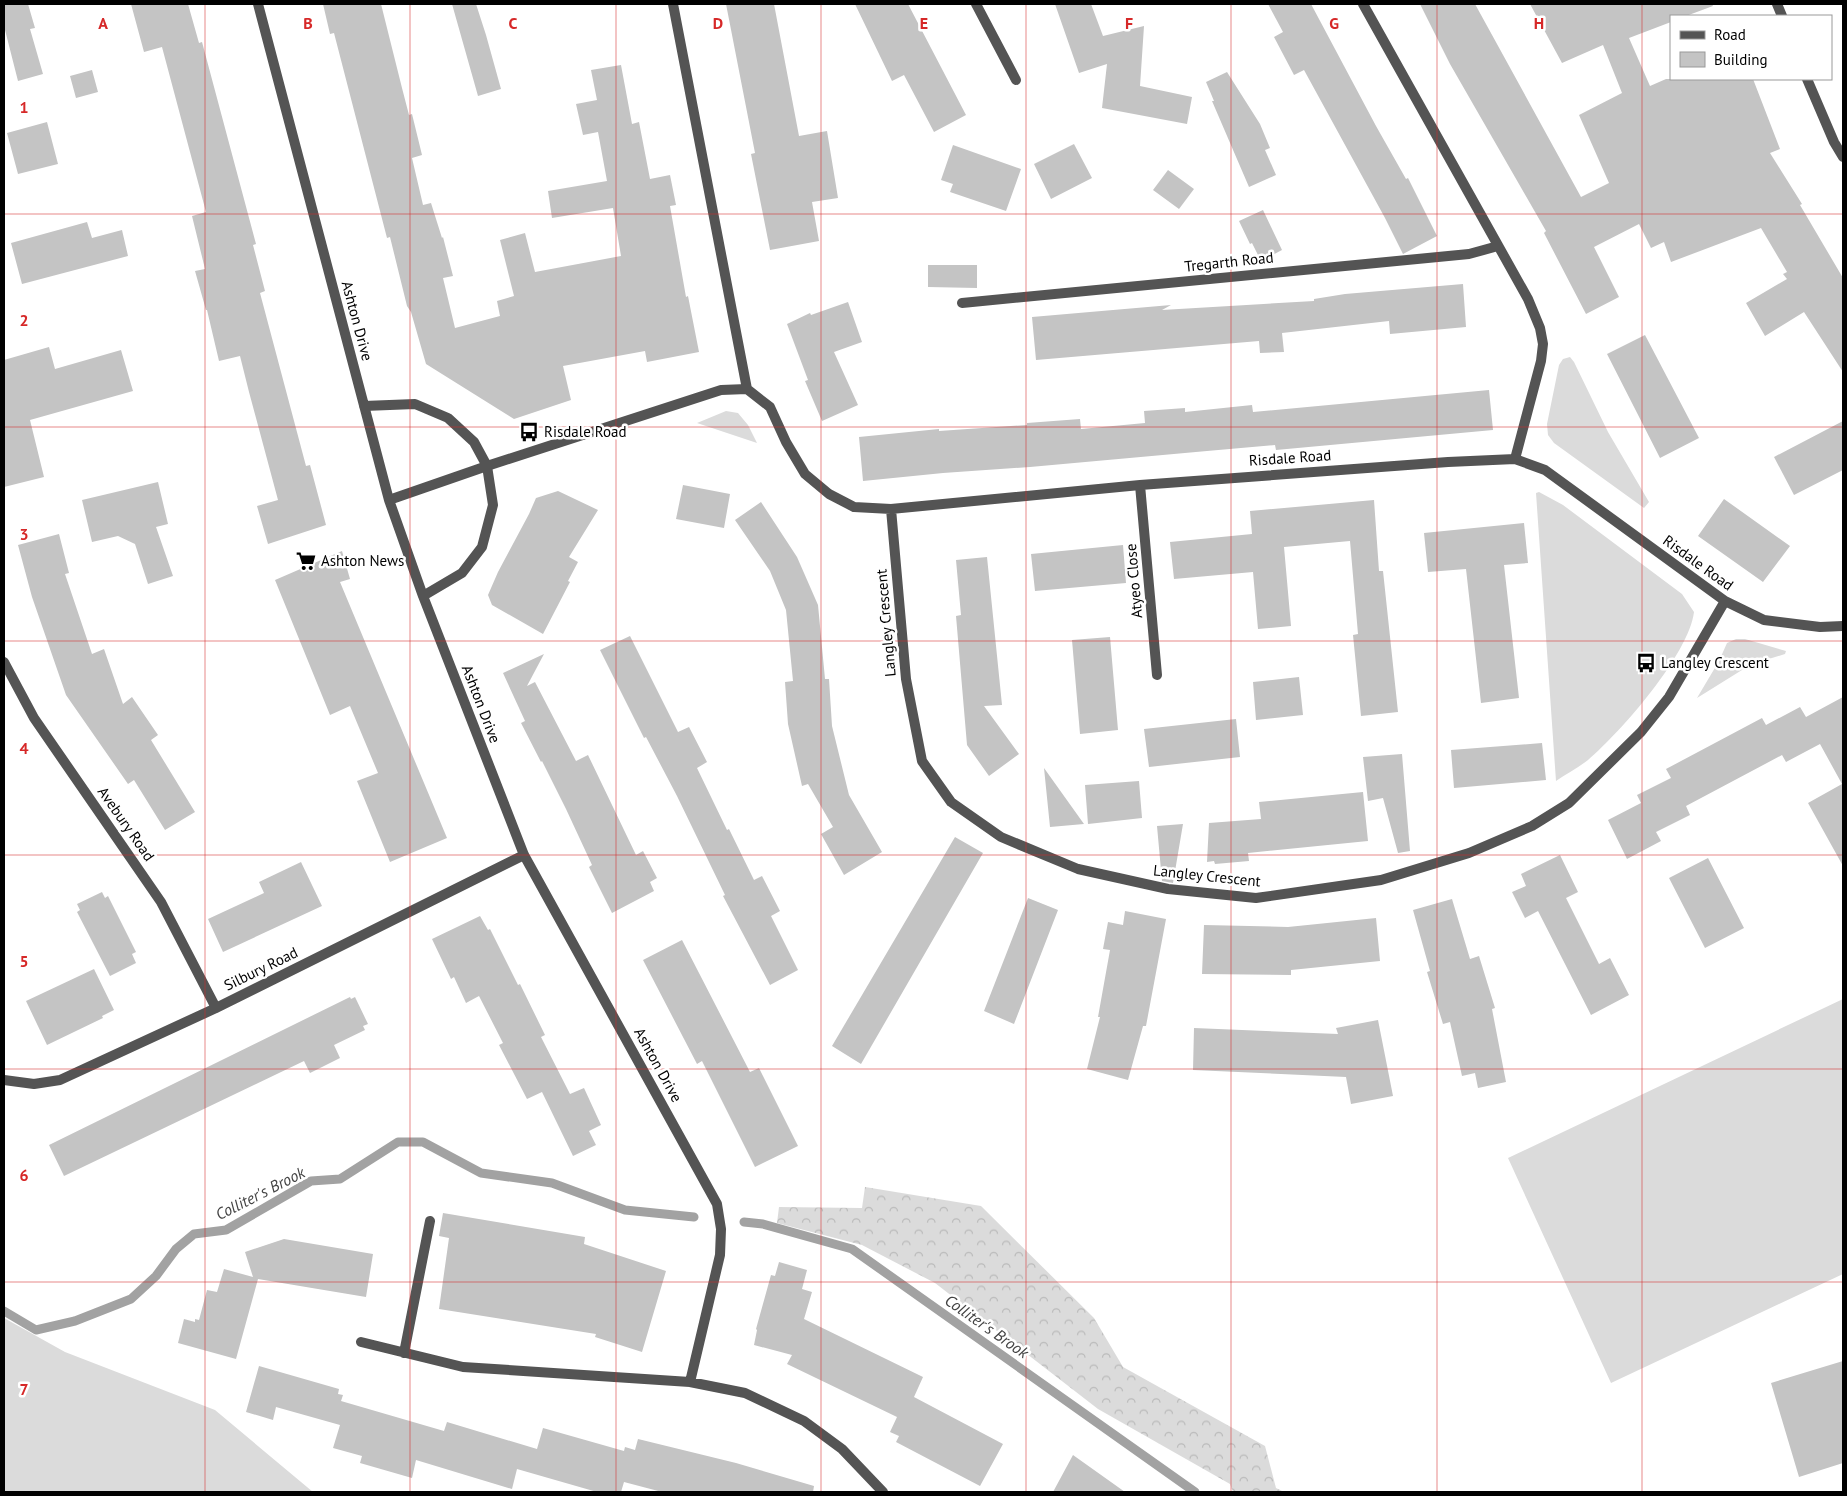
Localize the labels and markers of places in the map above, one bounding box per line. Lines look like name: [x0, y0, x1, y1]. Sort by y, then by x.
bus stop icon: Risdale Road: [518, 421, 540, 443]
place label: Risdale Road: [544, 422, 627, 441]
supermarket icon: Ashton News: [295, 550, 317, 572]
place label: Ashton News: [321, 551, 404, 570]
bus stop icon: Langley Crescent: [1635, 652, 1657, 674]
place label: Langley Crescent: [1661, 653, 1769, 672]

